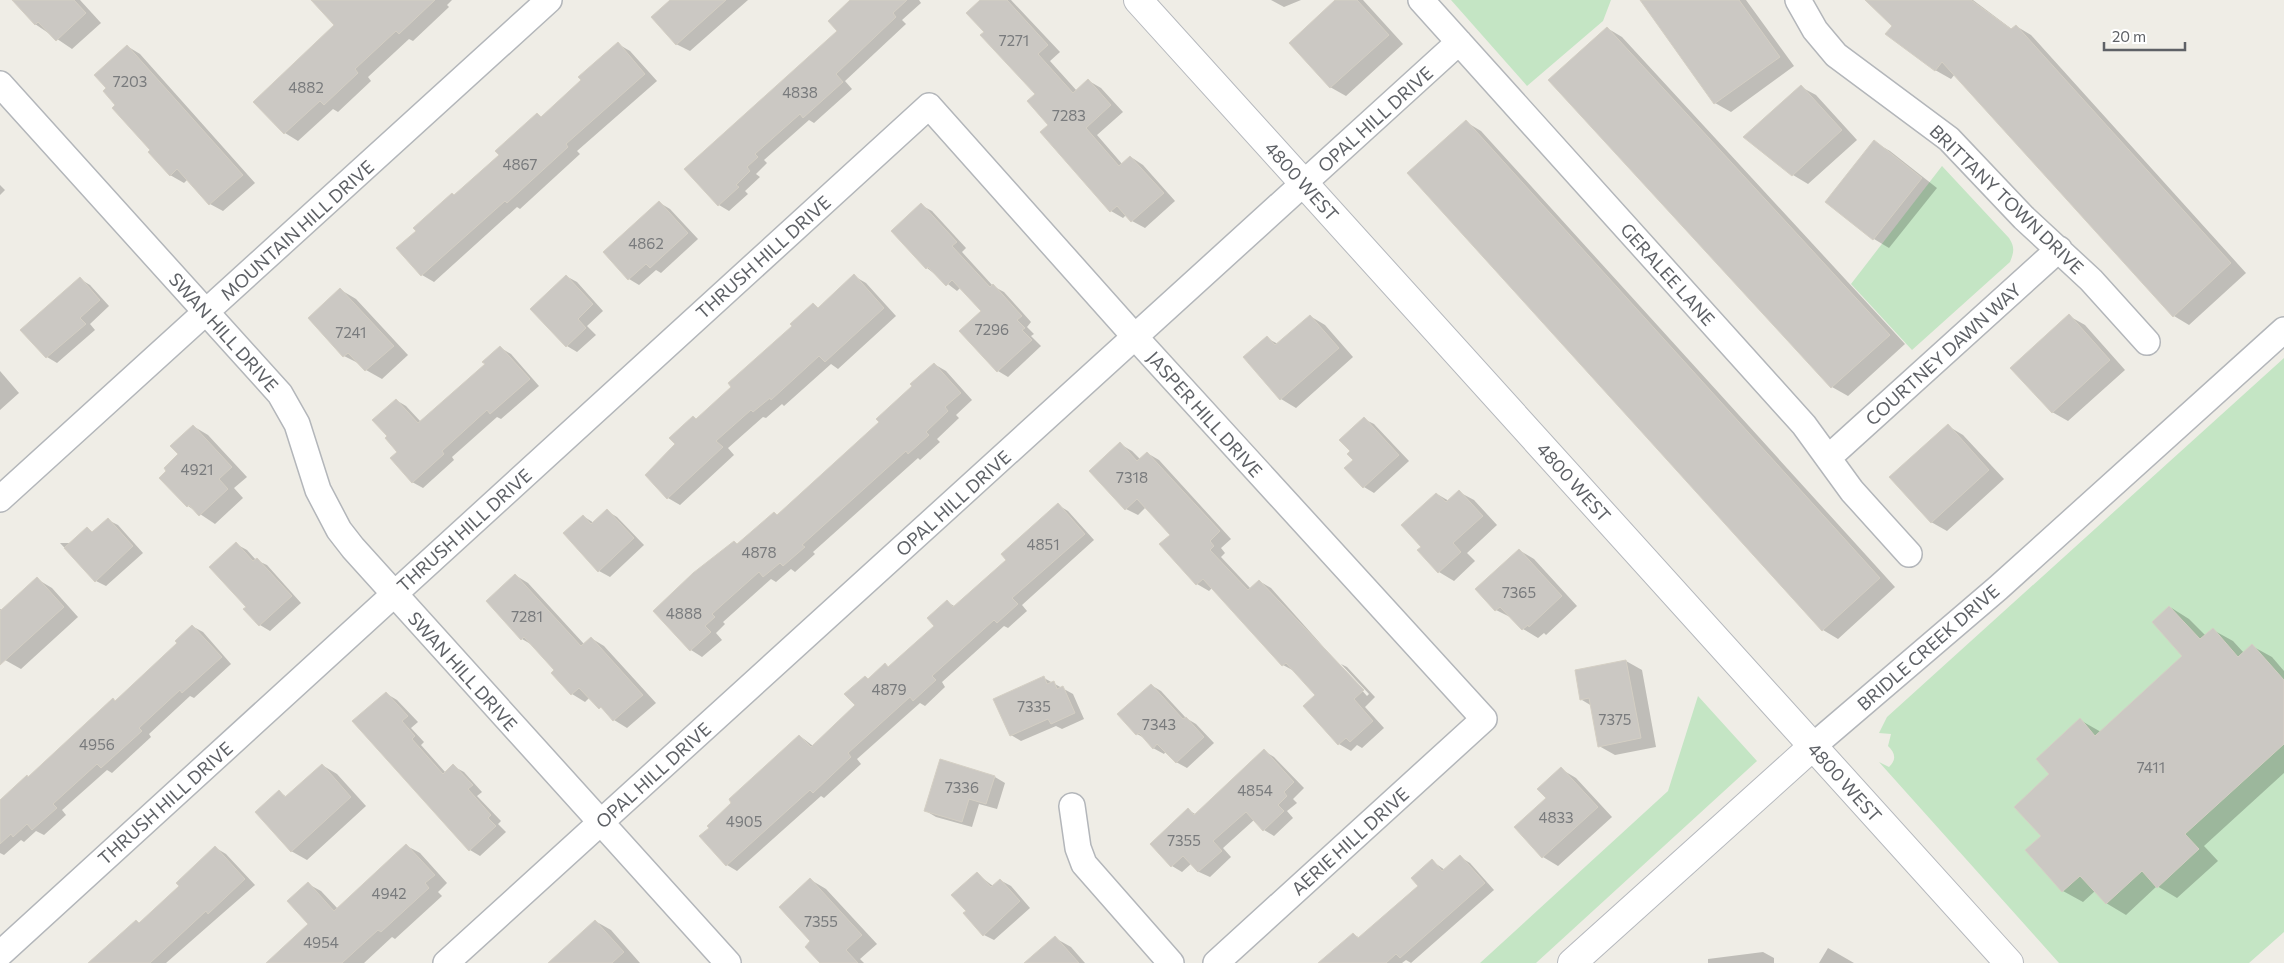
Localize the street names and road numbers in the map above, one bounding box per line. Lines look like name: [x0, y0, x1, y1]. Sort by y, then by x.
street label: OPAL HILL DRIVE: [1313, 62, 1437, 176]
street label: BRITTANY TOWN DRIVE: [1925, 120, 2089, 278]
street label: 4800 WEST: [1261, 137, 1343, 225]
street label: MOUNTAIN HILL DRIVE: [216, 155, 378, 305]
street label: THRUSH HILL DRIVE: [691, 191, 835, 323]
street label: GERALEE LANE: [1616, 218, 1720, 330]
street label: SWAN HILL DRIVE: [165, 268, 283, 396]
street label: COURTNEY DAWN WAY: [1861, 278, 2025, 430]
street label: JASPER HILL DRIVE: [1143, 347, 1267, 481]
street label: 4800 WEST: [1533, 438, 1615, 526]
street label: OPAL HILL DRIVE: [891, 446, 1015, 560]
street label: THRUSH HILL DRIVE: [392, 464, 536, 596]
street label: BRIDLE CREEK DRIVE: [1852, 579, 2004, 715]
street label: SWAN HILL DRIVE: [404, 607, 522, 735]
street label: OPAL HILL DRIVE: [591, 718, 715, 832]
street label: THRUSH HILL DRIVE: [93, 737, 237, 869]
street label: 4800 WEST: [1804, 738, 1886, 826]
street label: AERIE HILL DRIVE: [1287, 783, 1413, 899]

